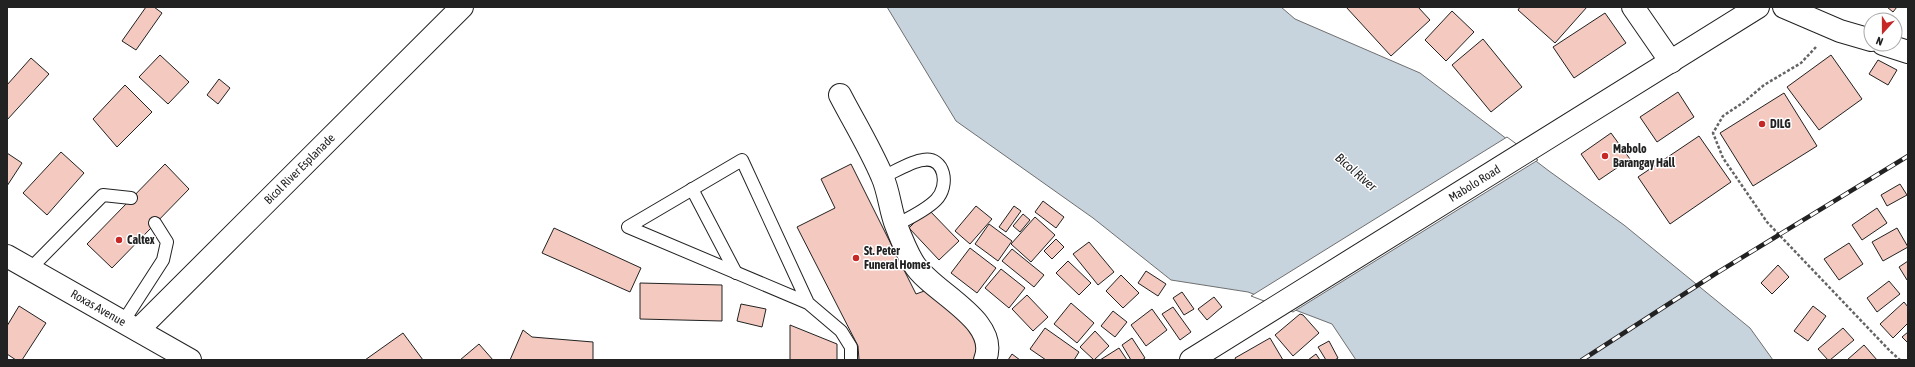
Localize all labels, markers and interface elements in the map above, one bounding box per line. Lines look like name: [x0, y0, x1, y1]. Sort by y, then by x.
north arrow: [1863, 12, 1903, 52]
text: N: [1874, 35, 1885, 48]
place label: DILG: [1770, 117, 1791, 131]
marker: DILG: [1757, 119, 1767, 129]
street label: Bicol River Esplanade: [261, 131, 338, 207]
place label: Mabolo Barangay Hall: [1613, 142, 1676, 170]
water label: Bicol River: [1332, 150, 1381, 195]
marker: Mabolo Barangay Hall: [1600, 151, 1610, 161]
street label: Mabolo Road: [1446, 162, 1503, 205]
place label: Caltex: [127, 233, 155, 247]
marker: Caltex: [114, 235, 124, 245]
place label: St. Peter Funeral Homes: [864, 244, 931, 272]
marker: St. Peter Funeral Homes: [851, 253, 861, 263]
street label: Roxas Avenue: [68, 287, 128, 329]

